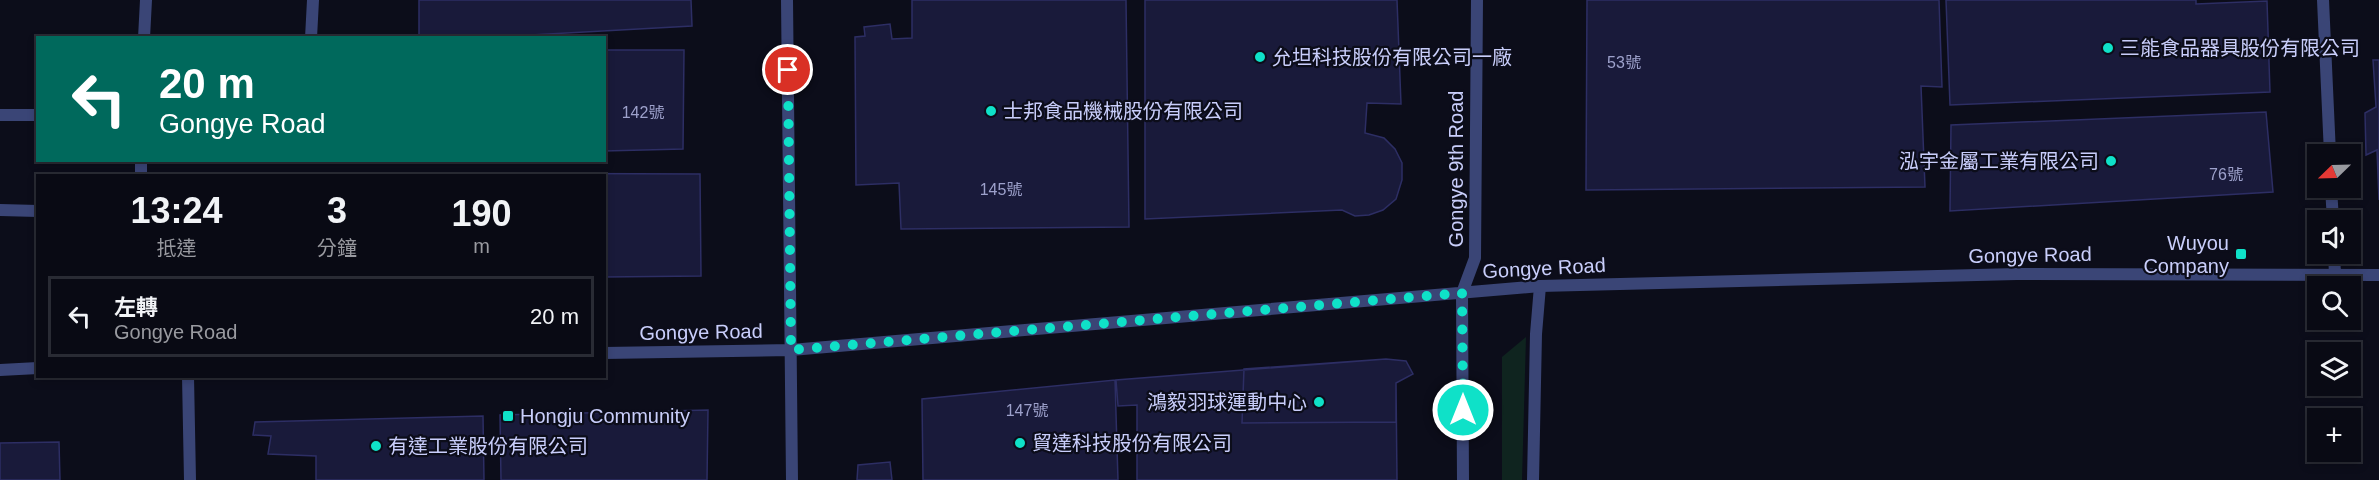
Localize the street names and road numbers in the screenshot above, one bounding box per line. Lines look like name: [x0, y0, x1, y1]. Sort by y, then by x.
street label: Gongye 9th Road: [1445, 91, 1467, 247]
street label: Gongye Road: [1968, 243, 2092, 267]
street label: Gongye Road: [1482, 254, 1606, 282]
street label: Gongye Road: [639, 320, 763, 344]

